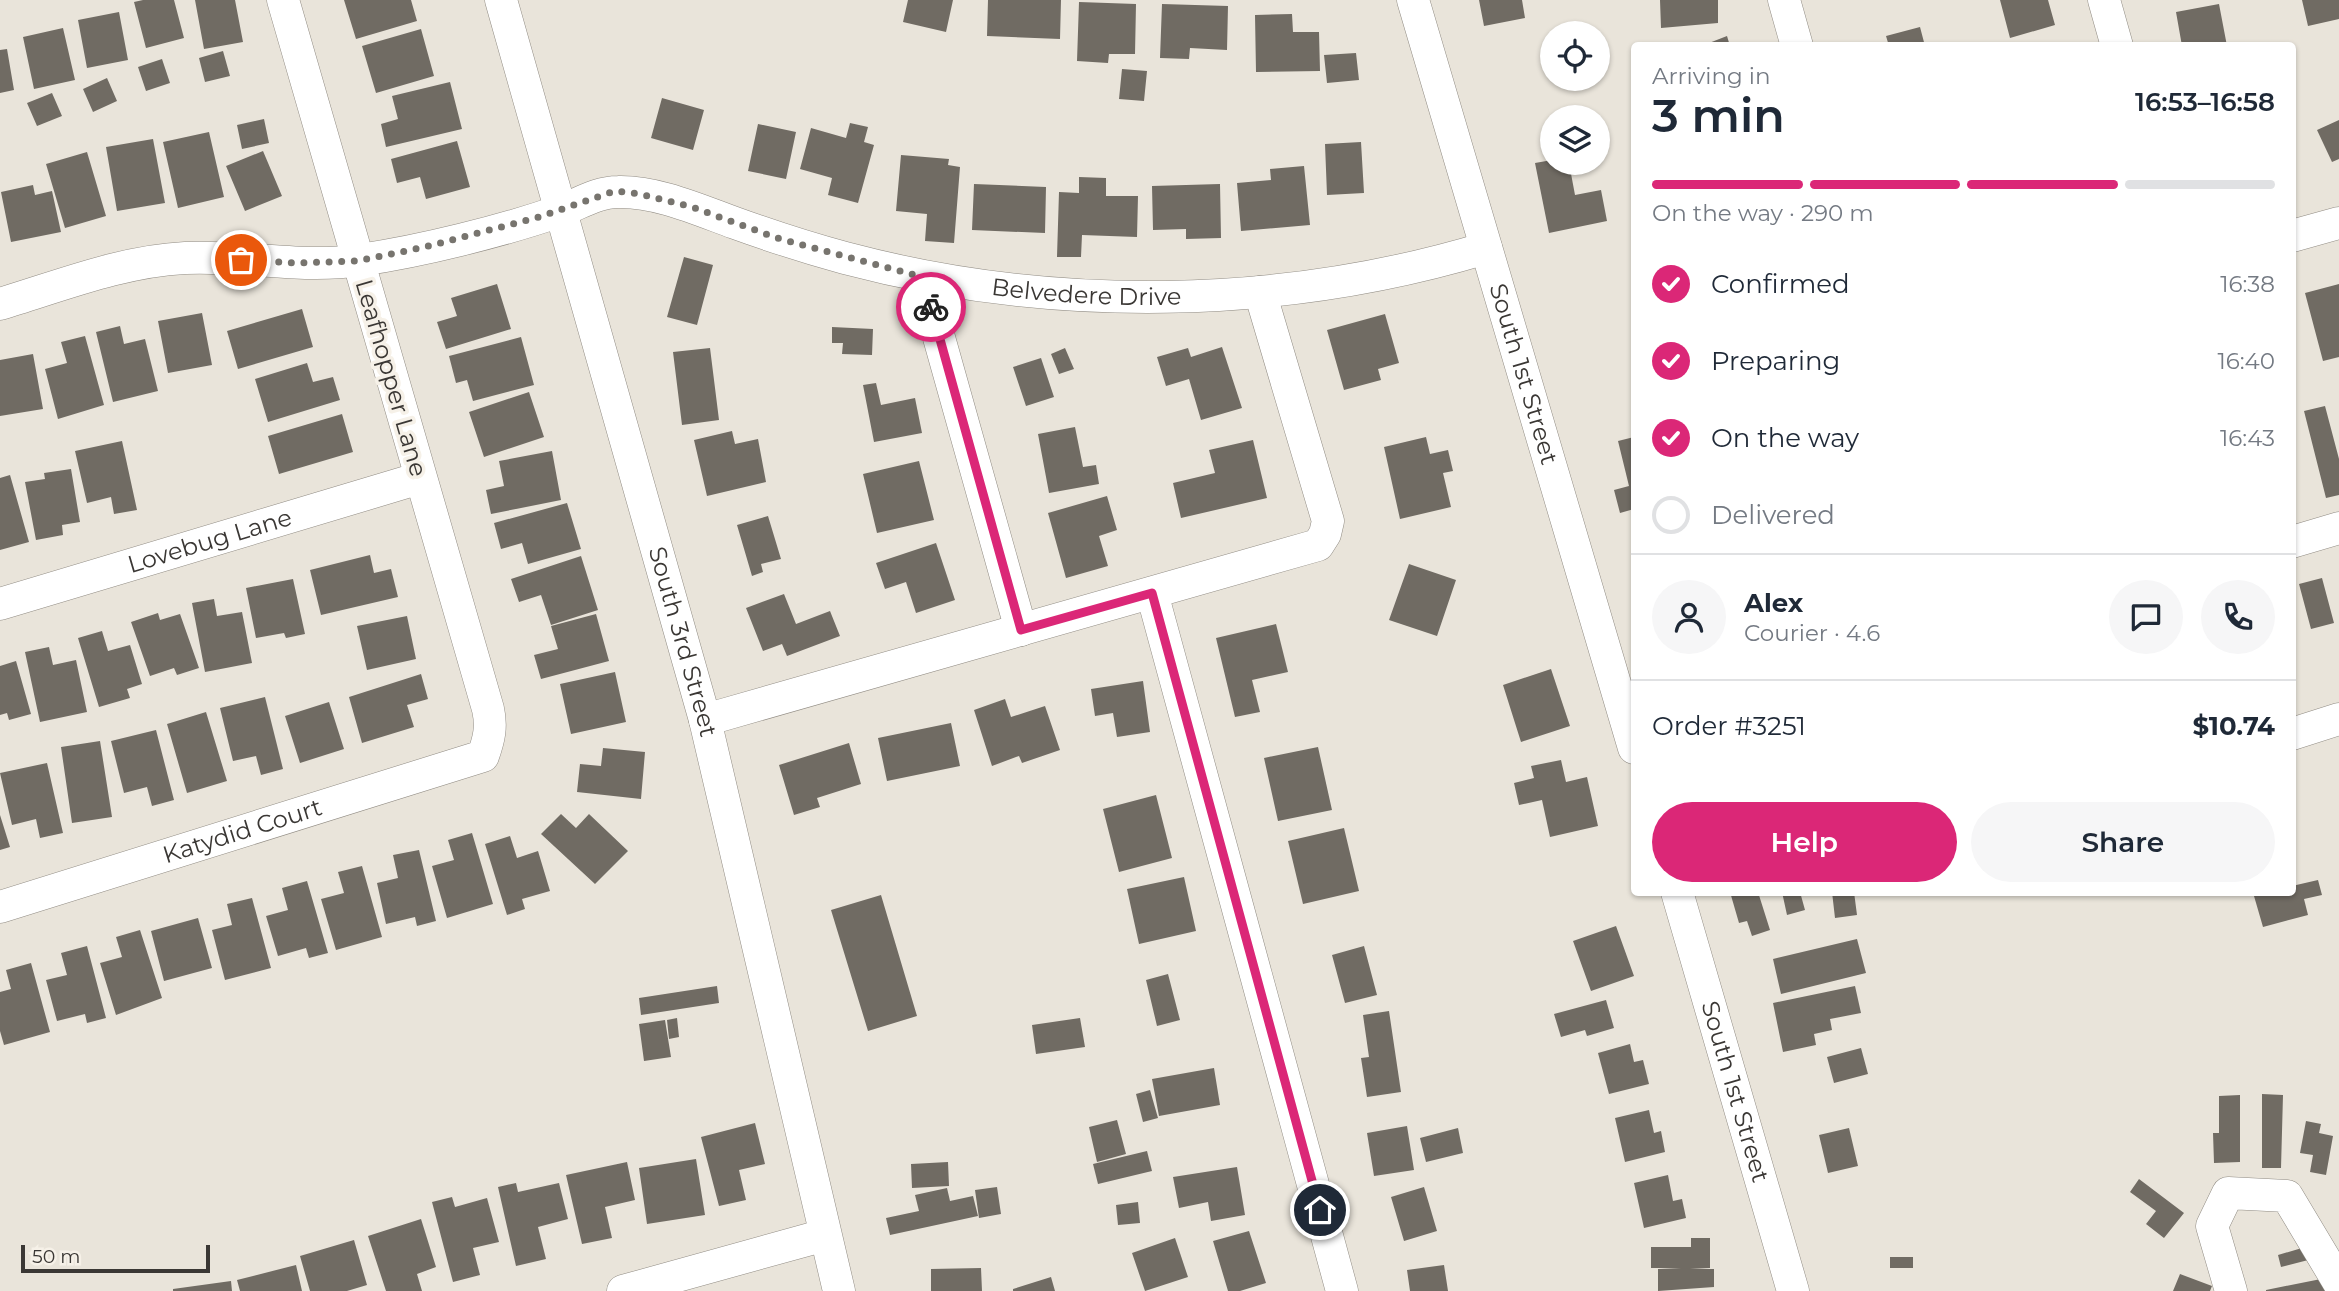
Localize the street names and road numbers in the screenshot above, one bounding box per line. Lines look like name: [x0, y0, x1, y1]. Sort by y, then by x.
street label: Belvedere Drive: [990, 272, 1182, 311]
street label: Leafhopper Lane: [349, 276, 433, 480]
street label: South 1st Street: [1484, 280, 1564, 468]
street label: Lovebug Lane: [124, 502, 295, 579]
street label: South 3rd Street: [643, 543, 724, 740]
street label: Katydid Court: [159, 792, 326, 869]
street label: South 1st Street: [1695, 998, 1776, 1186]

